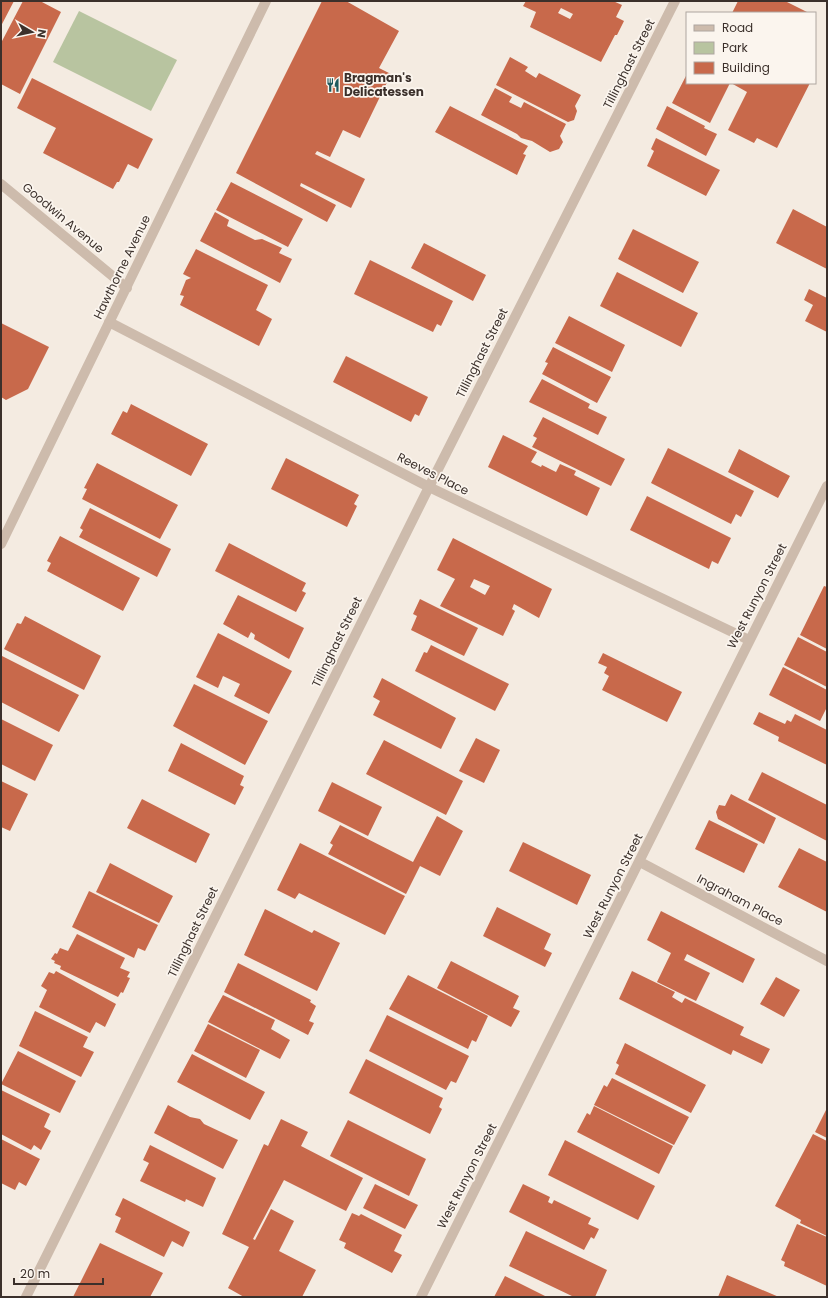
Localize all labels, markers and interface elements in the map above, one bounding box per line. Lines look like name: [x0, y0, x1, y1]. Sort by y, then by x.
north arrow: [12, 12, 52, 52]
legend: [686, 12, 816, 84]
street label: Tillinghast Street: [599, 16, 659, 112]
text: Road: [722, 19, 753, 36]
text: N: [33, 28, 50, 39]
text: Park: [722, 39, 749, 56]
text: Building: [722, 59, 770, 76]
place label: Bragman's Delicatessen: [344, 69, 424, 100]
restaurant icon: Bragman's Delicatessen: [325, 77, 341, 93]
street label: Goodwin Avenue: [19, 178, 108, 257]
street label: Hawthorne Avenue: [89, 212, 154, 322]
street label: Tillinghast Street: [452, 305, 512, 401]
street label: Reeves Place: [394, 448, 472, 499]
street label: West Runyon Street: [723, 540, 790, 651]
street label: Tillinghast Street: [307, 594, 366, 690]
street label: West Runyon Street: [579, 830, 646, 941]
street label: Ingraham Place: [694, 870, 786, 929]
street label: Tillinghast Street: [163, 884, 222, 980]
street label: West Runyon Street: [433, 1120, 500, 1231]
scale bar: [14, 1260, 103, 1286]
text: 20 m: [20, 1265, 50, 1282]

